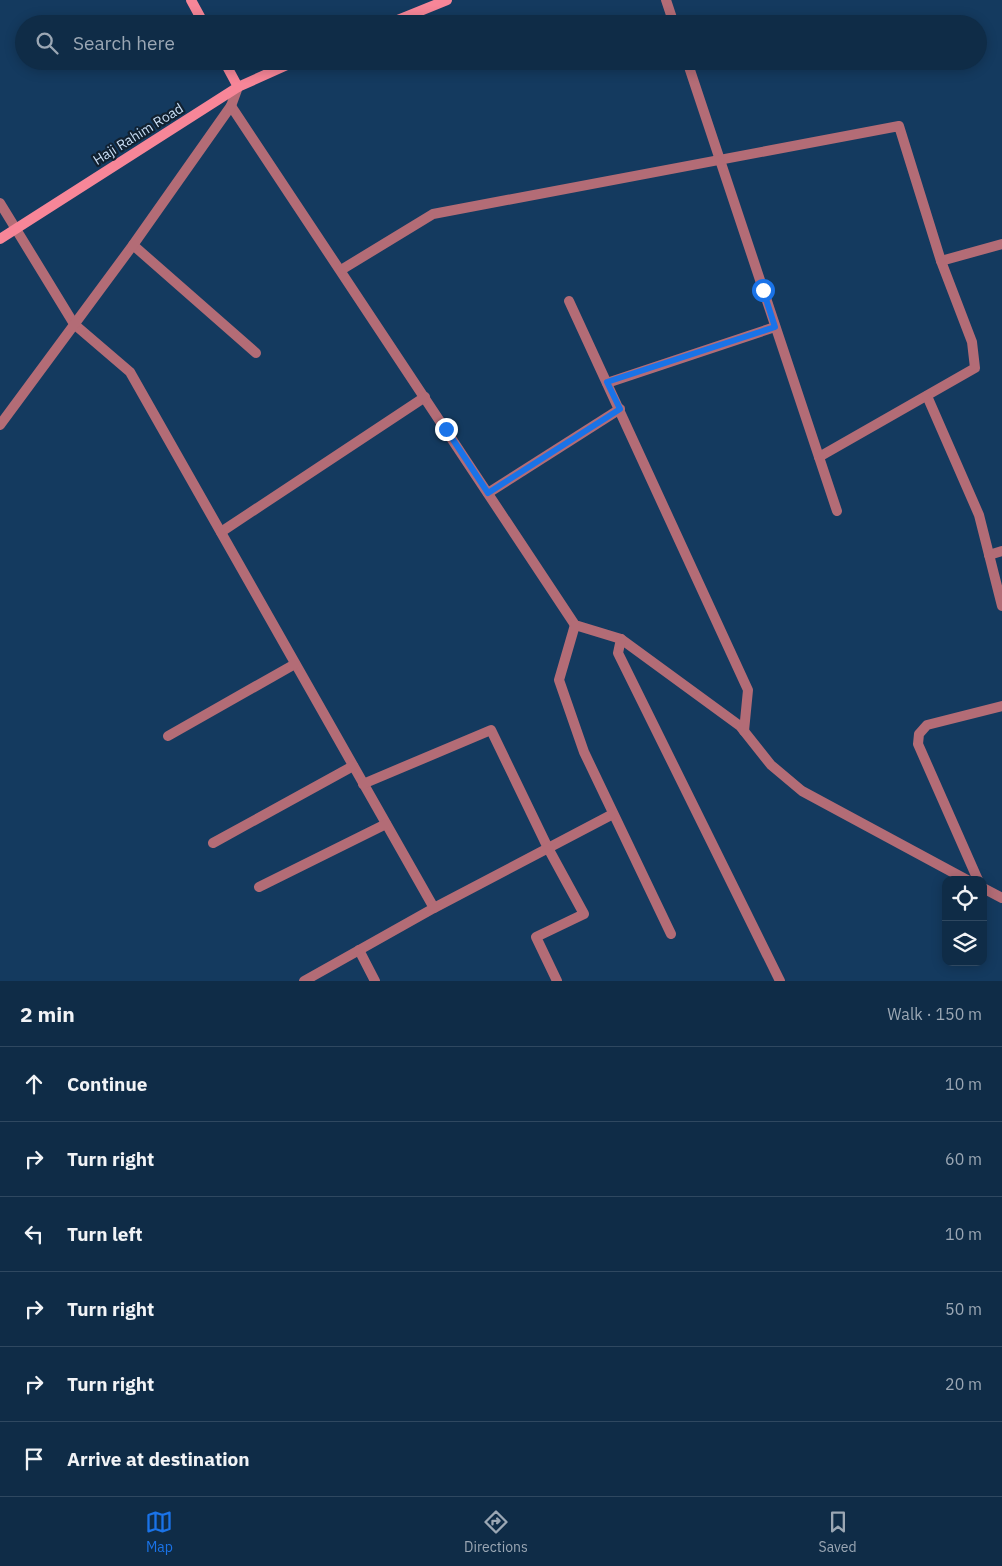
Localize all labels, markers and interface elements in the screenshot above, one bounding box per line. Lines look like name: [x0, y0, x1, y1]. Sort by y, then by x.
search box: [15, 15, 987, 70]
icon: search: [33, 29, 61, 57]
text: Search here: [73, 31, 175, 55]
street label: Haji Rahim Road: [89, 99, 187, 169]
route start: [752, 279, 775, 302]
route end: [435, 418, 458, 441]
map controls: [942, 876, 987, 966]
button: locate: [942, 876, 987, 921]
button: layers: [942, 921, 987, 966]
text: 2 min: [20, 1000, 75, 1028]
text: Walk · 150 m: [887, 1004, 982, 1024]
icon: ahead: [20, 1070, 48, 1098]
text: Continue: [67, 1072, 147, 1096]
text: 10 m: [945, 1074, 982, 1094]
icon: right: [20, 1145, 48, 1173]
text: Turn right: [67, 1147, 154, 1171]
text: 60 m: [945, 1149, 982, 1169]
icon: left: [20, 1220, 48, 1248]
text: Turn left: [67, 1222, 143, 1246]
text: 10 m: [945, 1224, 982, 1244]
icon: right: [20, 1295, 48, 1323]
text: Turn right: [67, 1297, 154, 1321]
text: 50 m: [945, 1299, 982, 1319]
icon: right: [20, 1370, 48, 1398]
text: Turn right: [67, 1372, 154, 1396]
text: 20 m: [945, 1374, 982, 1394]
icon: arrive: [20, 1445, 48, 1473]
text: Arrive at destination: [67, 1447, 250, 1471]
tab: Map: [145, 1508, 173, 1556]
tab: Directions: [464, 1508, 528, 1556]
tab: Saved: [819, 1508, 857, 1556]

